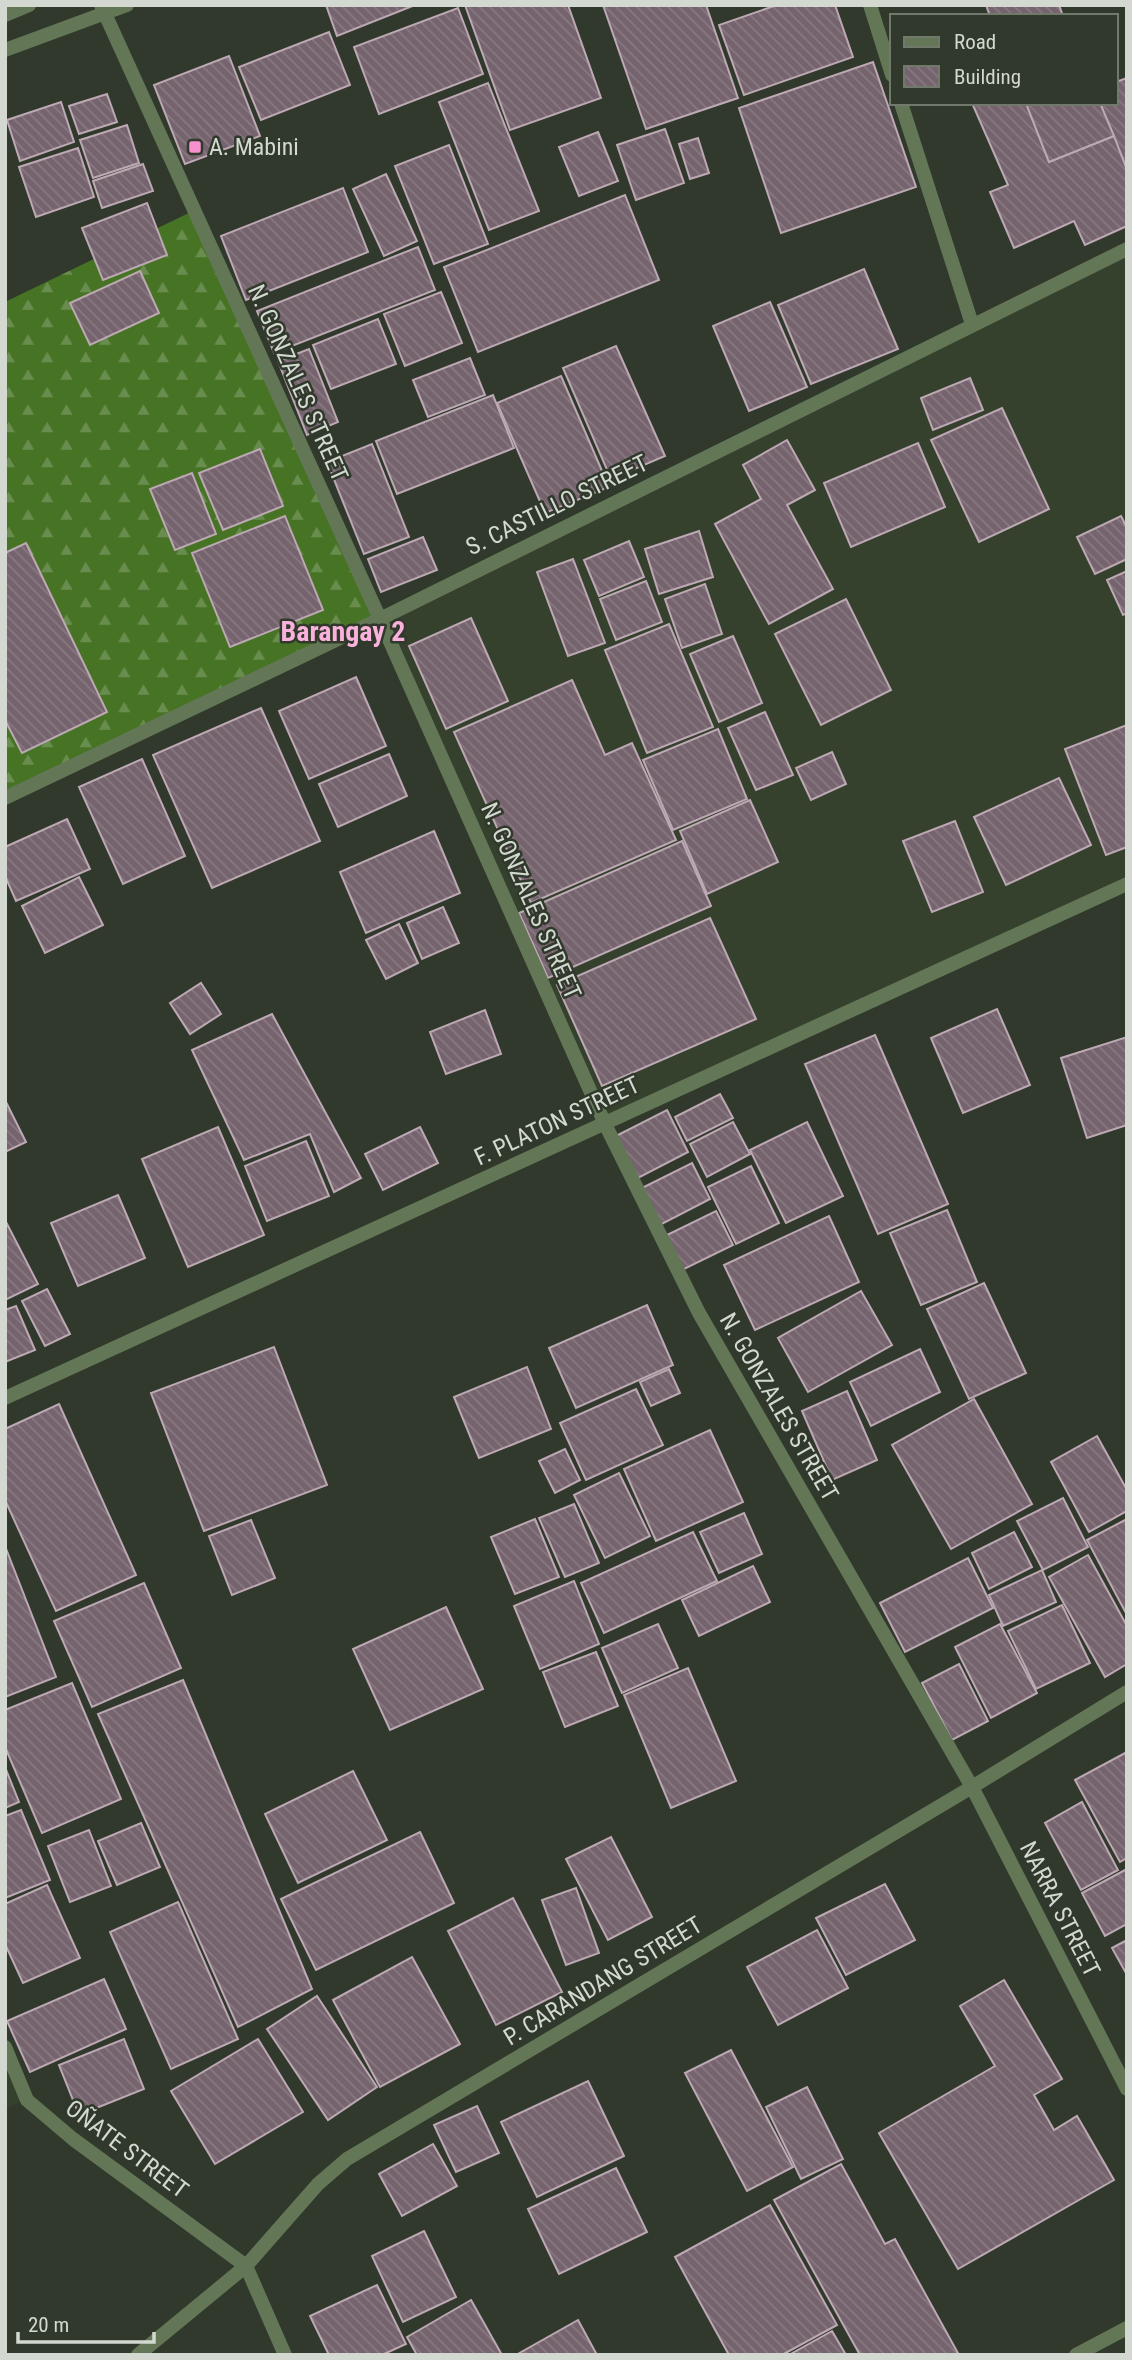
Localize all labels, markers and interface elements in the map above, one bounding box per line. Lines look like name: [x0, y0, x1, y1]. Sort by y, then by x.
legend: [890, 14, 1118, 105]
text: Road: [954, 30, 996, 54]
text: Building: [954, 65, 1021, 89]
place label: A. Mabini: [209, 133, 299, 161]
marker: A. Mabini: [187, 139, 203, 155]
street label: N. GONZALES STREET: [242, 280, 354, 486]
street label: S. CASTILLO STREET: [461, 449, 653, 561]
district label: Barangay 2: [281, 615, 405, 648]
street label: N. GONZALES STREET: [475, 798, 587, 1004]
street label: F. PLATON STREET: [470, 1070, 644, 1172]
street label: N. GONZALES STREET: [714, 1308, 844, 1506]
street label: NARRA STREET: [1014, 1837, 1106, 1981]
street label: P. CARANDANG STREET: [499, 1911, 707, 2051]
street label: OÑATE STREET: [60, 2094, 194, 2204]
scale bar: [18, 2300, 154, 2344]
text: 20 m: [28, 2313, 69, 2337]

